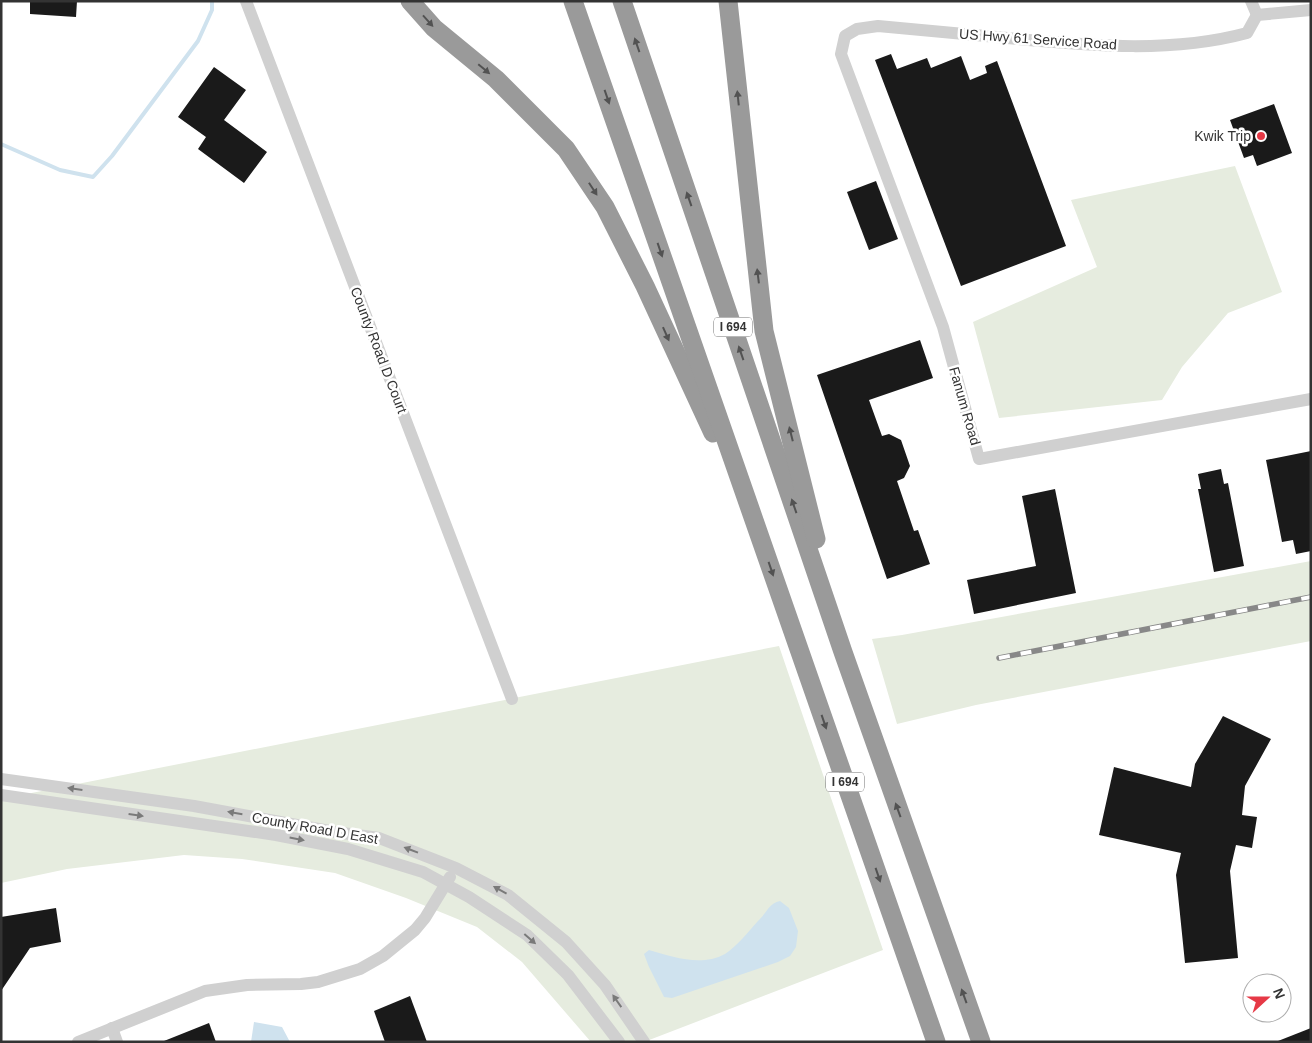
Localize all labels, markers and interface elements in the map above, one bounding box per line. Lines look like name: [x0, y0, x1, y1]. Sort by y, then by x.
one-way arrow: [422, 14, 433, 27]
street label: US Hwy 61 Service Road: [959, 26, 1117, 52]
one-way arrow: [633, 37, 640, 52]
one-way arrow: [477, 64, 490, 75]
one-way arrow: [603, 90, 611, 105]
one-way arrow: [734, 90, 742, 106]
place label: Kwik Trip: [1194, 128, 1251, 144]
marker: Kwik Trip: [1255, 130, 1267, 142]
one-way arrow: [588, 182, 597, 196]
one-way arrow: [685, 191, 692, 206]
one-way arrow: [657, 243, 664, 258]
one-way arrow: [754, 267, 762, 283]
street label: County Road D Court: [348, 285, 410, 415]
road number: I 694: [714, 318, 752, 337]
one-way arrow: [663, 327, 671, 341]
one-way arrow: [737, 345, 745, 360]
street label: Fanum Road: [946, 365, 984, 447]
one-way arrow: [787, 427, 795, 442]
one-way arrow: [789, 499, 797, 514]
one-way arrow: [768, 561, 775, 576]
one-way arrow: [820, 715, 828, 730]
road number: I 694: [826, 772, 864, 792]
one-way arrow: [66, 785, 82, 793]
one-way arrow: [894, 802, 901, 817]
one-way arrow: [227, 809, 243, 817]
street label: County Road D East: [251, 809, 379, 847]
one-way arrow: [128, 811, 144, 819]
one-way arrow: [289, 836, 305, 844]
one-way arrow: [403, 846, 418, 854]
one-way arrow: [875, 868, 882, 883]
one-way arrow: [493, 886, 506, 895]
one-way arrow: [524, 933, 537, 944]
north arrow: [1242, 973, 1292, 1023]
text: N: [1270, 986, 1288, 1001]
one-way arrow: [960, 988, 968, 1003]
one-way arrow: [612, 995, 622, 1008]

